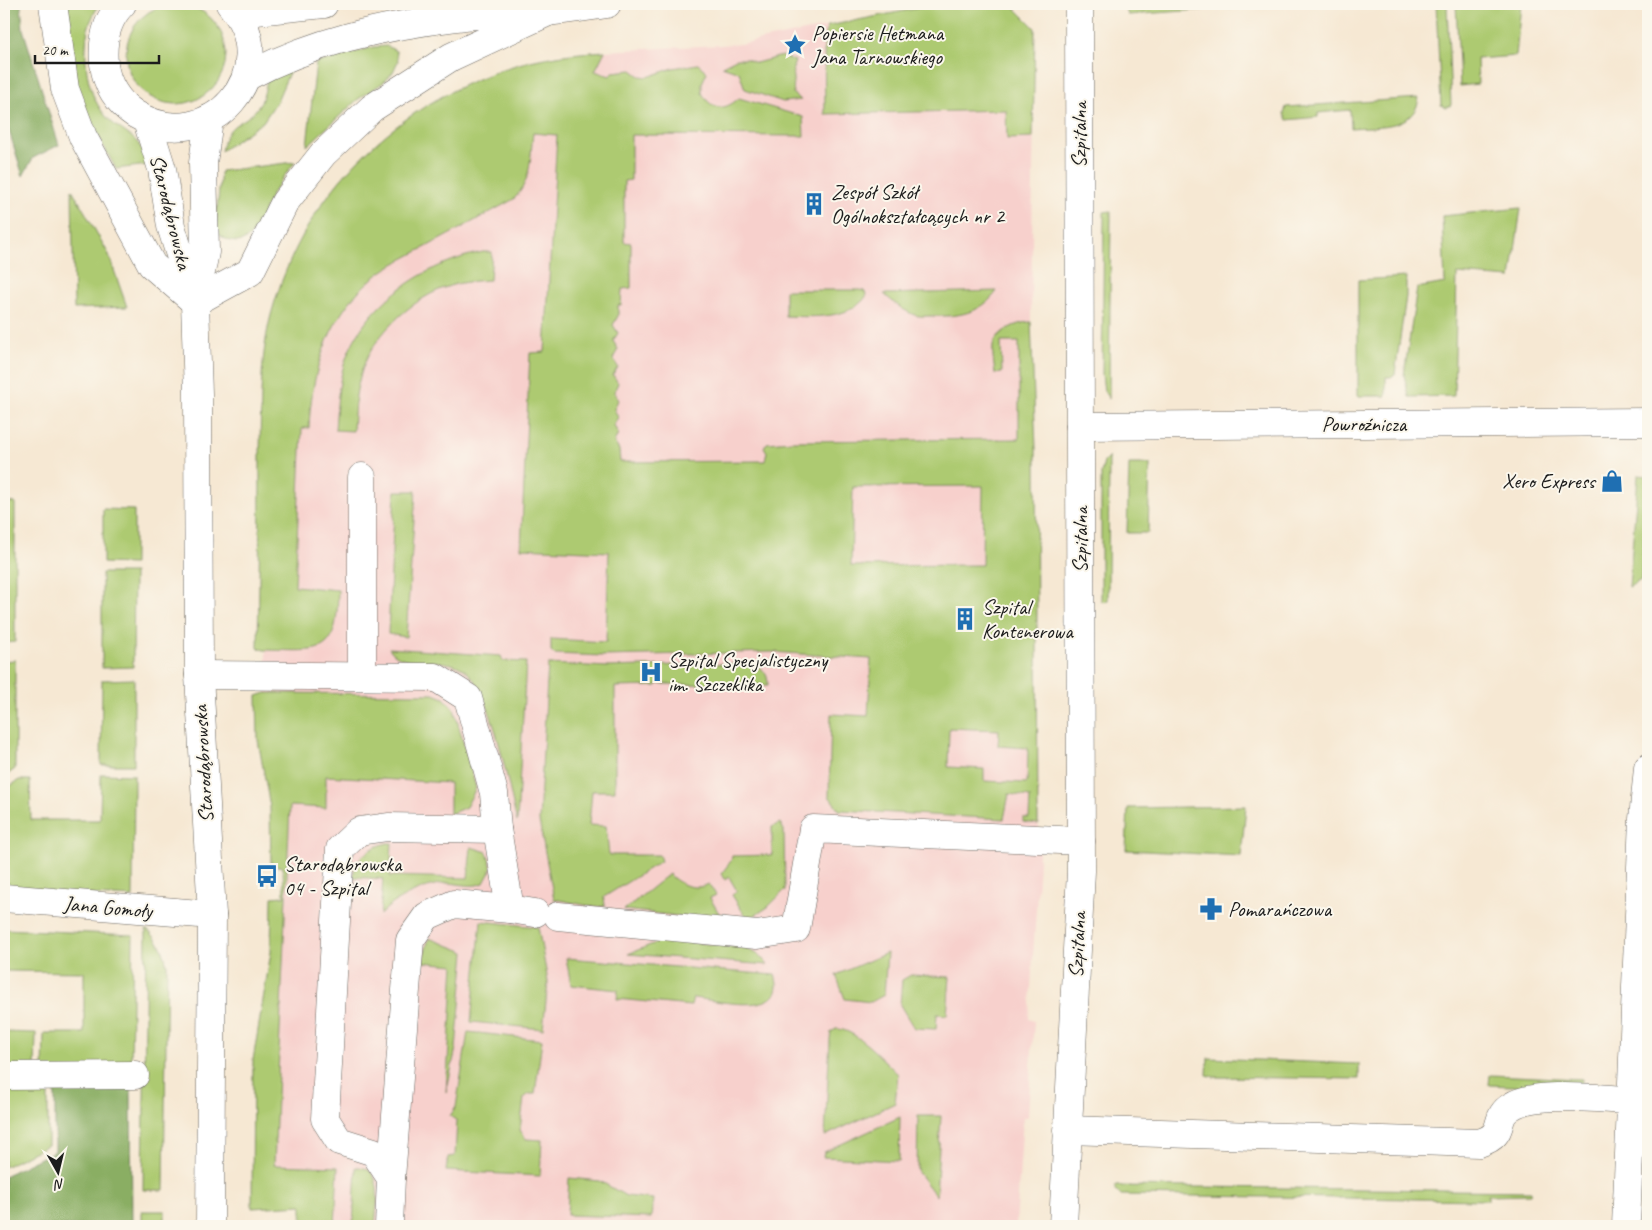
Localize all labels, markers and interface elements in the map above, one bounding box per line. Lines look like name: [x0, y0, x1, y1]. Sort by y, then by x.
place label: Popiersie Hetmana Jana Tarnowskiego: [811, 20, 945, 70]
scale bar: [35, 32, 159, 64]
place icon: Popiersie Hetmana Jana Tarnowskiego: [782, 32, 808, 58]
text: 20 m: [42, 41, 69, 60]
street label: Szpitalna: [1066, 100, 1092, 168]
street label: Starodąbrowska: [144, 152, 198, 274]
place label: Zespół Szkół Ogólnokształcących nr 2: [831, 179, 1006, 229]
building icon: Zespół Szkół Ogólnokształcących nr 2: [801, 191, 827, 217]
street label: Powroźnicza: [1322, 411, 1408, 437]
place label: Xero Express: [1502, 468, 1597, 494]
shop icon: Xero Express: [1599, 468, 1625, 494]
street label: Szpitalna: [1067, 505, 1093, 573]
place label: Szpital Kontenerowa: [982, 594, 1074, 644]
building icon: Szpital Kontenerowa: [952, 606, 978, 632]
place label: Szpital Specjalistyczny im. Szczeklika: [668, 647, 829, 697]
hospital icon: Szpital Specjalistyczny im. Szczeklika: [638, 659, 664, 685]
street label: Starodąbrowska: [187, 703, 219, 823]
place label: Starodąbrowska 04 - Szpital: [284, 851, 403, 901]
bus stop icon: Starodąbrowska 04 - Szpital: [254, 863, 280, 889]
street label: Jana Gomoły: [62, 890, 155, 924]
pharmacy icon: Pomarańczowa: [1198, 896, 1224, 922]
place label: Pomarańczowa: [1228, 896, 1333, 922]
street label: Szpitalna: [1062, 909, 1092, 979]
north arrow: [32, 1148, 82, 1198]
text: N: [52, 1175, 65, 1194]

